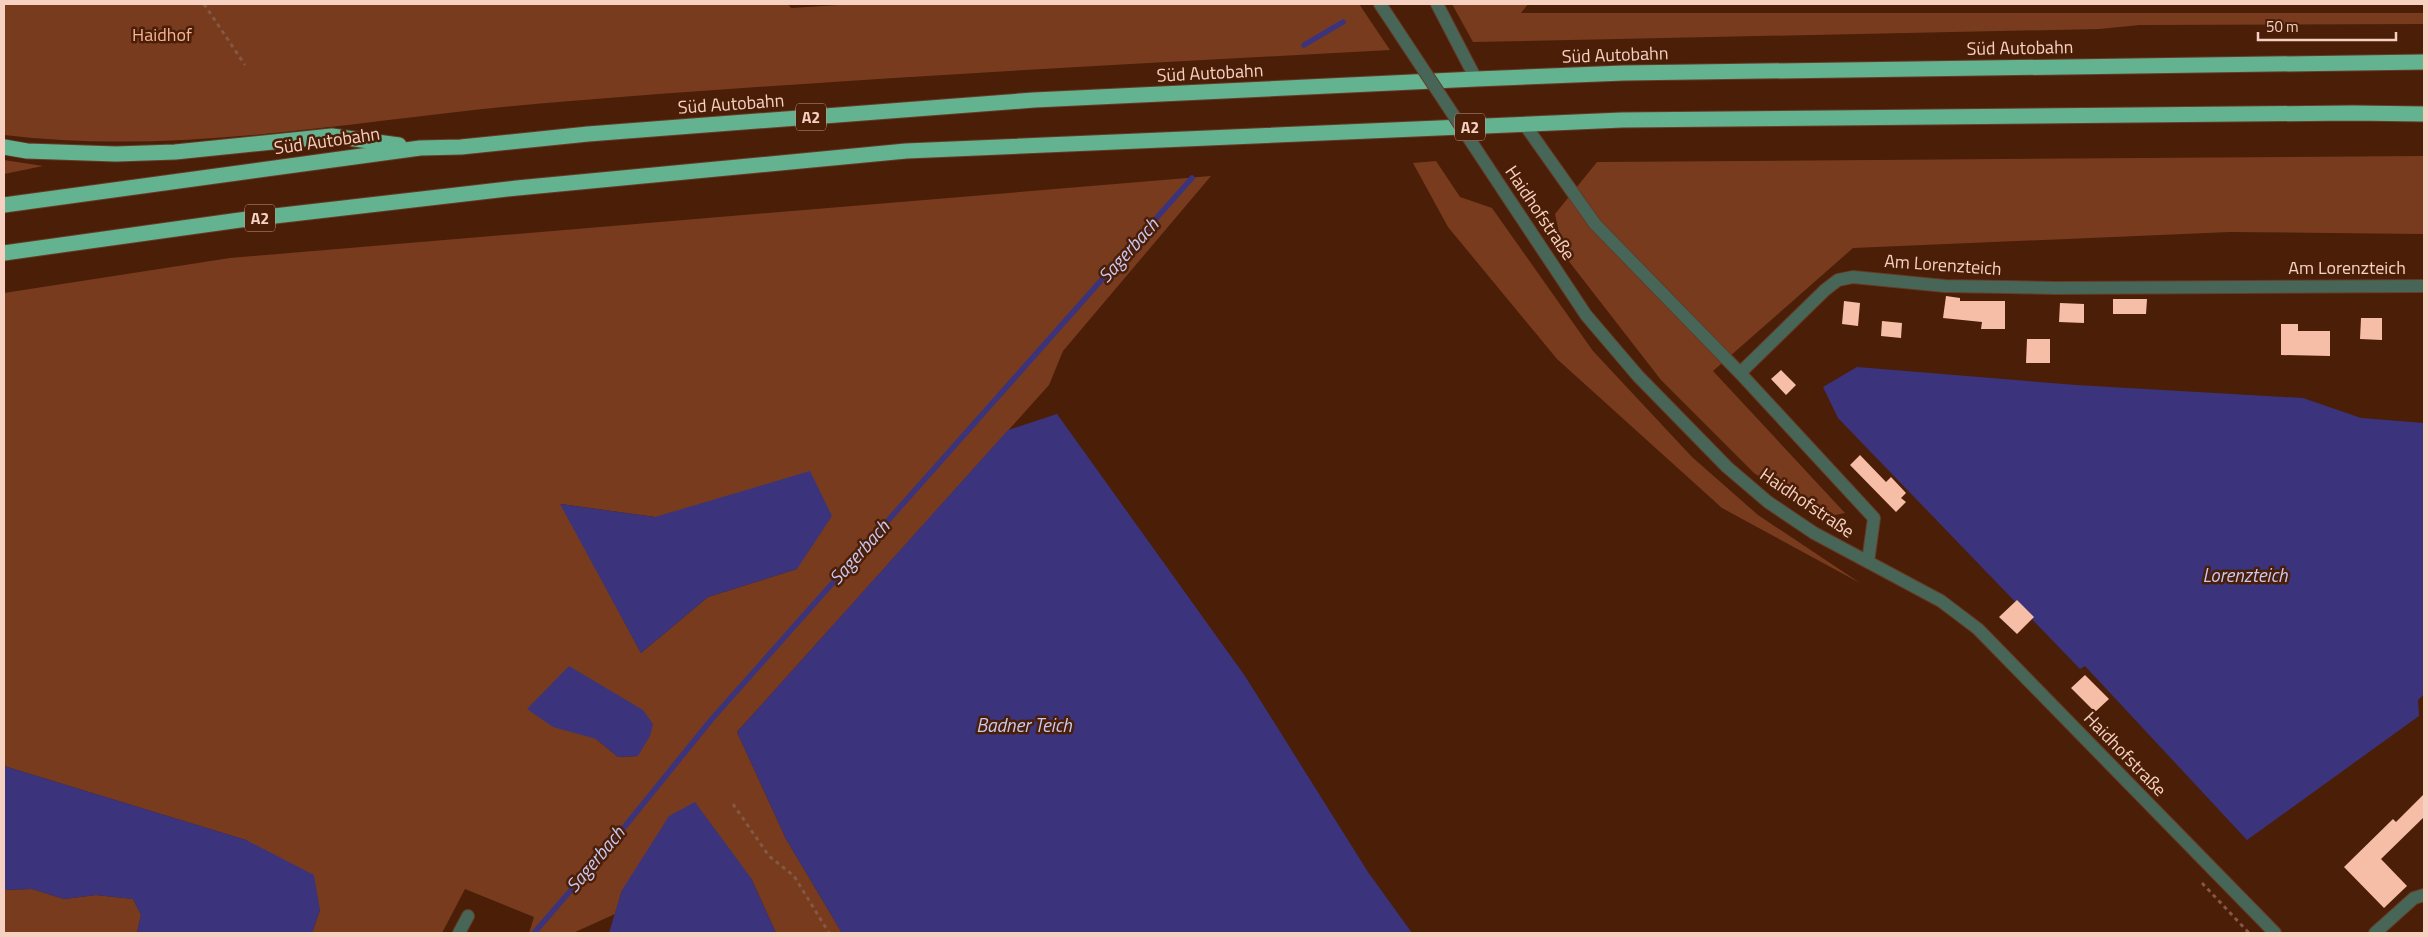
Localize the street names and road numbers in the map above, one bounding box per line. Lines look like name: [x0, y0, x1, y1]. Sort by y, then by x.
street label: Süd Autobahn: [1966, 33, 2074, 62]
street label: Süd Autobahn: [1561, 39, 1669, 70]
street label: Süd Autobahn: [1156, 56, 1264, 89]
street label: Süd Autobahn: [677, 86, 785, 121]
road number: A2: [796, 104, 826, 130]
road number: A2: [1455, 114, 1485, 140]
street label: Süd Autobahn: [272, 120, 382, 161]
street label: Haidhofstraße: [1499, 160, 1582, 266]
road number: A2: [245, 204, 275, 232]
street label: Am Lorenzteich: [1883, 247, 2003, 282]
street label: Am Lorenzteich: [2288, 254, 2406, 281]
street label: Haidhofstraße: [1754, 461, 1860, 544]
street label: Haidhofstraße: [2078, 705, 2173, 802]

